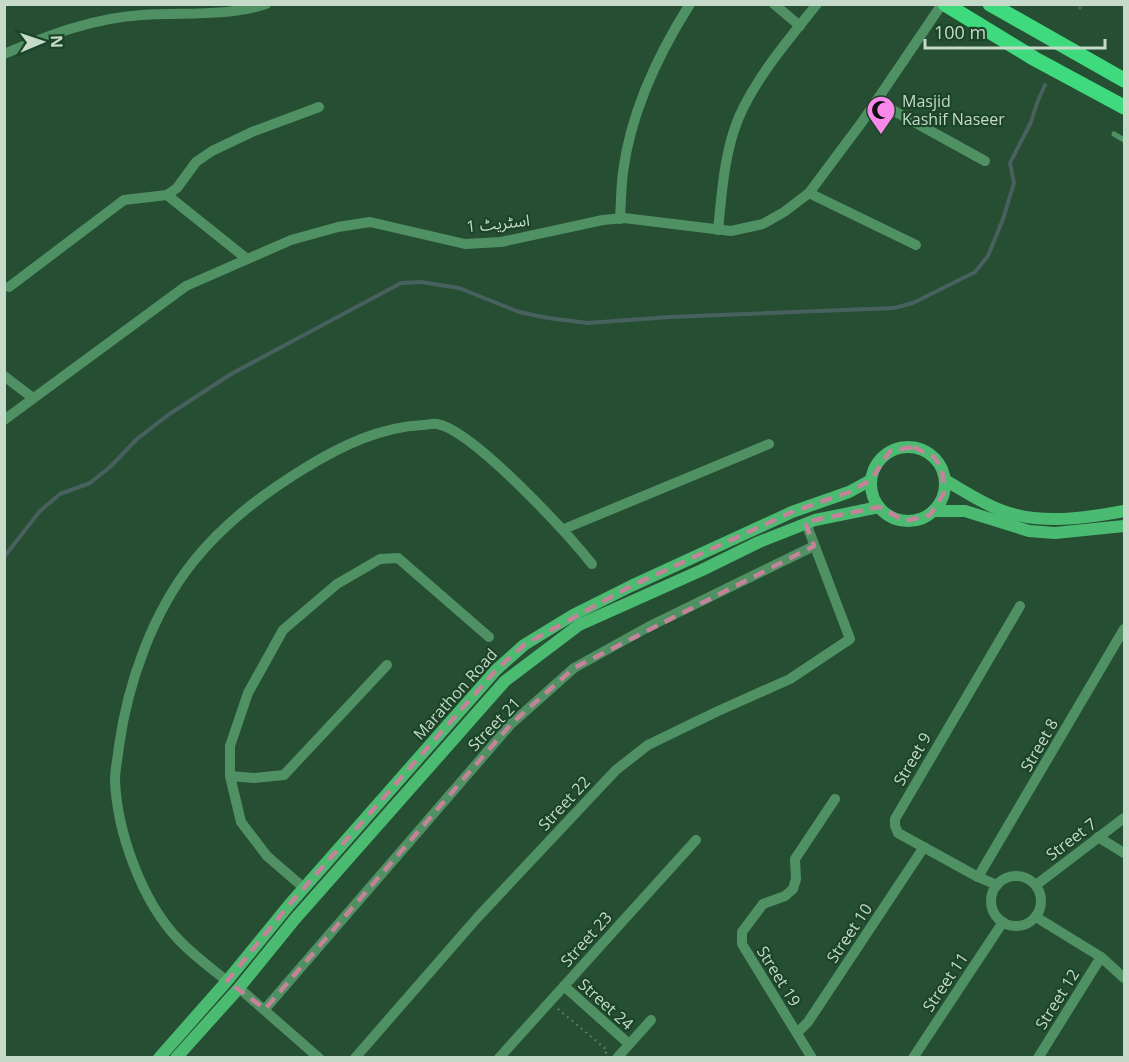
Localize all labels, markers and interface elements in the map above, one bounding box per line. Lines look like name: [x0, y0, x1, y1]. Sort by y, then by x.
north arrow: [12, 12, 72, 72]
scale bar: [925, 12, 1105, 50]
text: 100 m: [934, 20, 986, 44]
text: N: [46, 35, 68, 48]
place label: Masjid Kashif Naseer: [902, 90, 1005, 130]
mosque icon: Masjid Kashif Naseer: [865, 94, 897, 136]
street label: اسٹریٹ 1: [465, 209, 531, 237]
street label: Marathon Road: [408, 644, 502, 744]
street label: Street 21: [463, 692, 525, 756]
street label: Street 8: [1015, 714, 1063, 776]
street label: Street 9: [888, 728, 936, 790]
street label: Street 22: [533, 771, 595, 835]
street label: Street 7: [1041, 813, 1101, 865]
street label: Street 10: [821, 899, 877, 967]
street label: Street 23: [555, 907, 617, 971]
street label: Street 19: [752, 942, 806, 1010]
street label: Street 11: [917, 948, 973, 1016]
street label: Street 12: [1030, 965, 1084, 1033]
street label: Street 24: [574, 973, 638, 1035]

